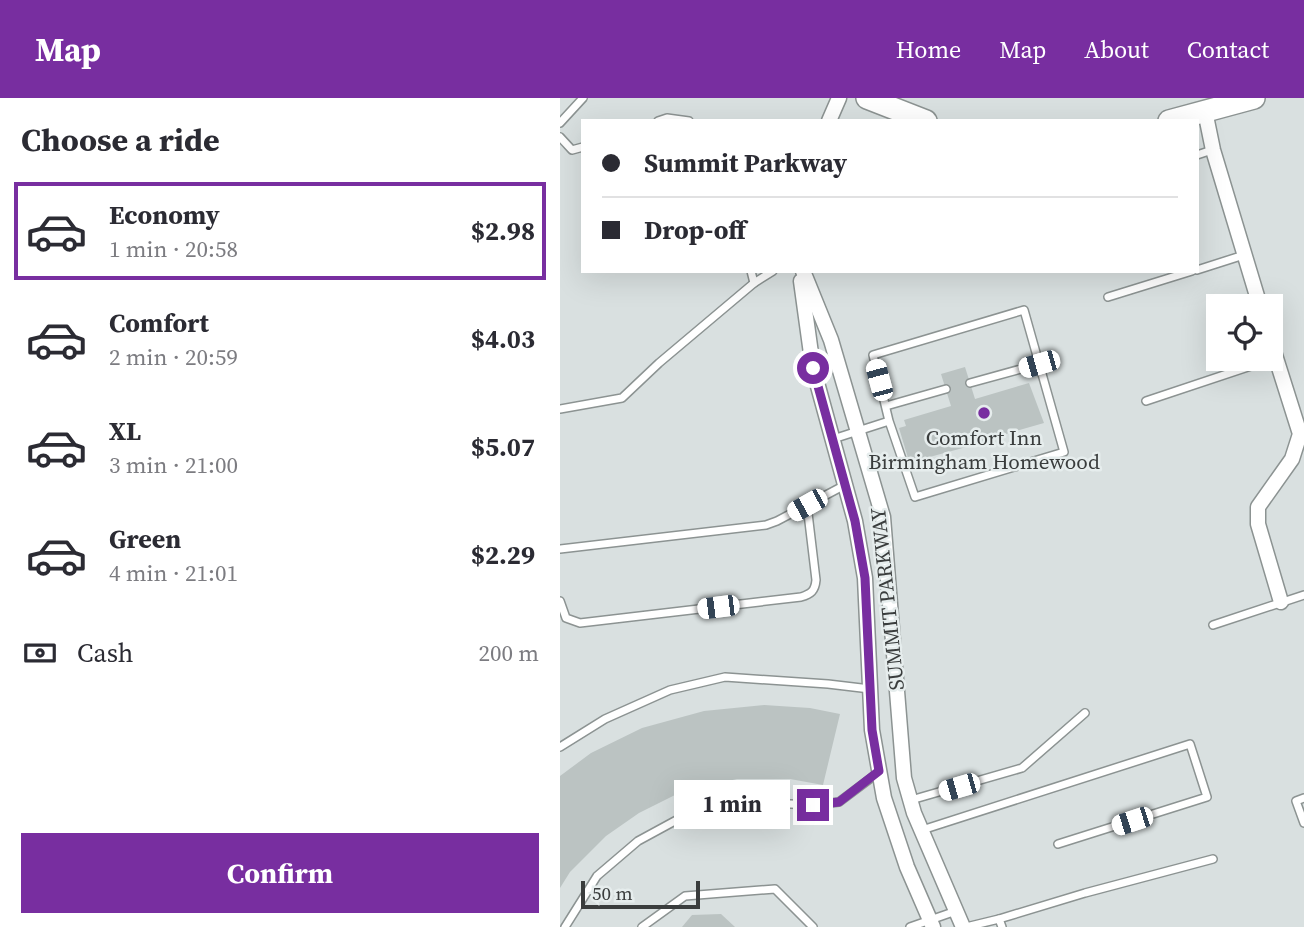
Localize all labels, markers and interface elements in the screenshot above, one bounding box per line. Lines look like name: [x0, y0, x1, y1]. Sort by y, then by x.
text: Map: [35, 27, 101, 72]
text: Home: [896, 33, 961, 66]
text: Map: [999, 33, 1046, 66]
text: About: [1084, 33, 1149, 66]
text: Contact: [1187, 33, 1269, 66]
text: Choose a ride: [21, 118, 220, 162]
text: Summit Parkway: [644, 145, 847, 181]
text: Economy: [109, 197, 220, 233]
icon: car: [25, 200, 88, 263]
text: Drop-off: [644, 212, 746, 248]
text: $2.98: [471, 213, 535, 249]
text: 1 min · 20:58: [109, 233, 238, 265]
map controls: [1206, 294, 1283, 371]
button: locate: [1206, 294, 1283, 371]
text: Comfort: [109, 305, 209, 341]
icon: car: [25, 308, 88, 371]
text: $4.03: [471, 321, 535, 357]
text: 2 min · 20:59: [109, 341, 238, 373]
car: [1016, 348, 1063, 380]
route start: [797, 352, 829, 384]
car: [864, 357, 895, 403]
marker: Comfort Inn Birmingham Homewood: [976, 405, 992, 421]
text: XL: [109, 413, 141, 449]
icon: car: [25, 416, 88, 479]
place label: Comfort Inn Birmingham Homewood: [868, 423, 1100, 476]
text: $5.07: [471, 429, 535, 465]
text: 3 min · 21:00: [109, 449, 238, 481]
car: [784, 486, 831, 524]
street label: SUMMIT PARKWAY: [863, 506, 911, 692]
text: Green: [109, 521, 181, 557]
icon: car: [25, 524, 88, 587]
text: $2.29: [471, 537, 535, 573]
text: 4 min · 21:01: [109, 557, 238, 589]
car: [696, 594, 741, 620]
icon: cash: [21, 634, 59, 672]
text: Cash: [77, 635, 133, 671]
text: 200 m: [478, 637, 539, 669]
car: [936, 771, 983, 803]
callout: 1 min: [673, 780, 789, 830]
text: 1 min: [702, 788, 762, 820]
route end: [797, 789, 829, 821]
car: [1109, 805, 1156, 837]
button: Confirm: [21, 833, 539, 913]
scale bar: [581, 878, 700, 910]
text: 50 m: [592, 880, 633, 906]

